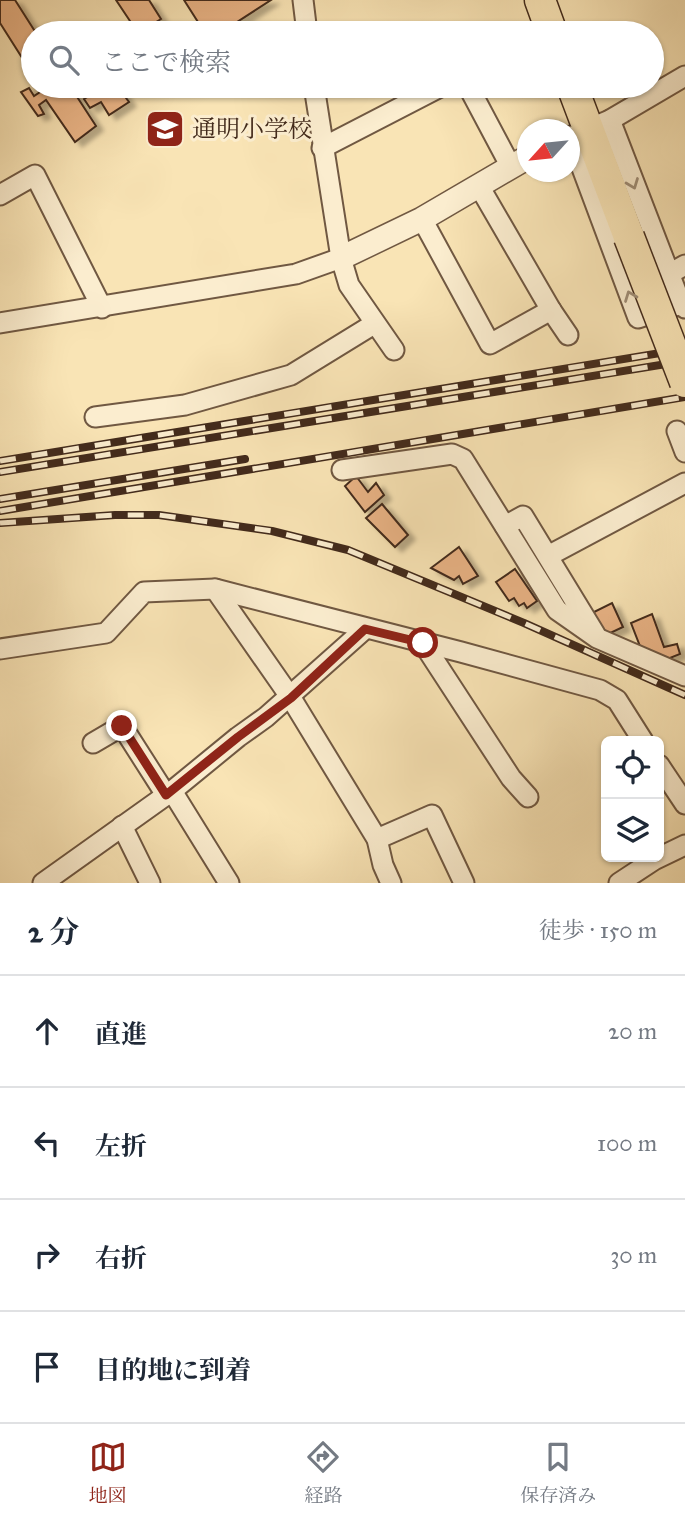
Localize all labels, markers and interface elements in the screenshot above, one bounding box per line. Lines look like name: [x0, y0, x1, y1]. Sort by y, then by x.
search box: [21, 21, 664, 98]
icon: search: [45, 41, 83, 79]
text: ここで検索: [101, 46, 231, 78]
school or university icon: 通明小学校: [144, 108, 186, 150]
place label: 通明小学校: [192, 114, 312, 144]
north arrow: [517, 119, 580, 182]
one-way arrow: [625, 178, 639, 190]
one-way arrow: [624, 291, 638, 303]
route start: [407, 627, 438, 658]
route end: [106, 710, 137, 741]
map controls: [601, 736, 664, 862]
button: locate: [601, 736, 664, 799]
button: layers: [601, 799, 664, 862]
text: 2 分: [28, 914, 79, 950]
text: 徒歩 · 150 m: [539, 916, 657, 944]
icon: ahead: [28, 1012, 66, 1050]
text: 20 m: [608, 1017, 657, 1045]
text: 直進: [95, 1018, 147, 1050]
icon: left: [28, 1124, 66, 1162]
text: 100 m: [597, 1129, 657, 1157]
text: 左折: [95, 1130, 147, 1162]
icon: right: [28, 1236, 66, 1274]
text: 30 m: [610, 1241, 657, 1269]
text: 右折: [95, 1242, 147, 1274]
icon: arrive: [28, 1348, 66, 1386]
text: 目的地に到着: [95, 1354, 251, 1386]
tab: 地図: [89, 1438, 127, 1507]
tab: 経路: [304, 1438, 342, 1507]
tab: 保存済み: [520, 1438, 596, 1507]

